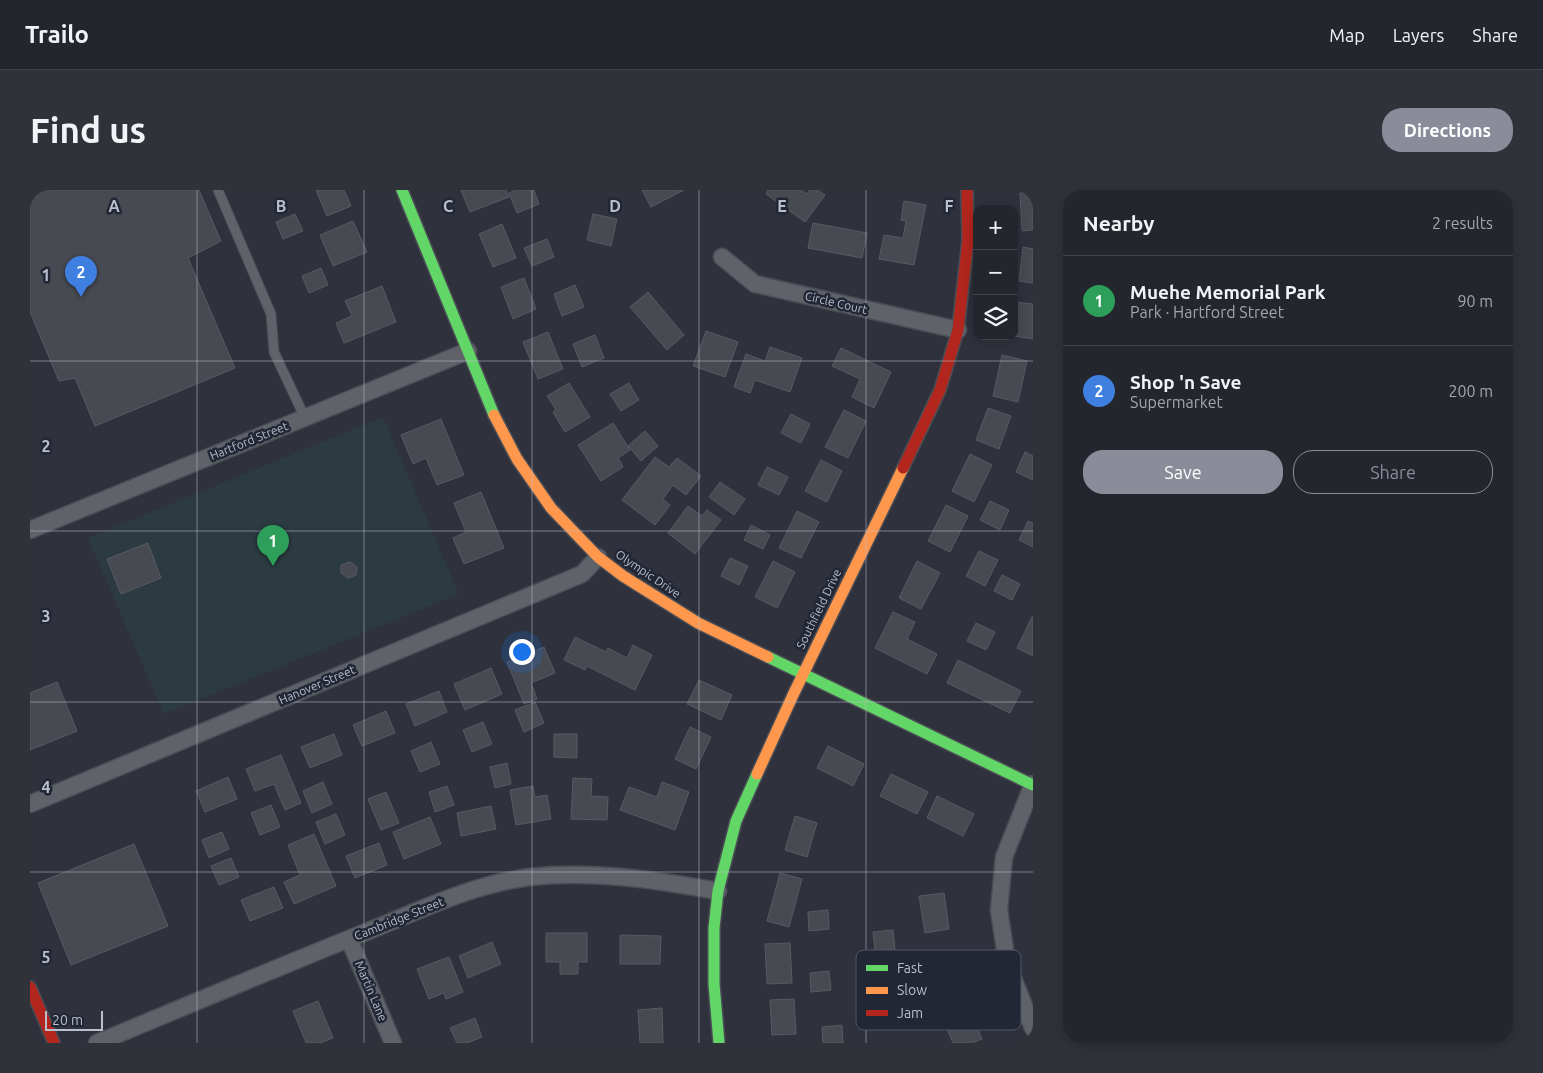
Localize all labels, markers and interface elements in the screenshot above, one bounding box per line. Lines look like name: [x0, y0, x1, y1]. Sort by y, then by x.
text: Trailo: [25, 21, 89, 48]
text: Map: [1329, 25, 1365, 45]
text: Layers: [1393, 25, 1444, 45]
text: Share: [1472, 25, 1518, 45]
button: Directions: [1382, 108, 1513, 152]
text: Find us: [30, 110, 146, 150]
text: A: [108, 197, 120, 215]
text: B: [276, 197, 286, 215]
text: C: [443, 197, 453, 215]
text: D: [609, 197, 621, 215]
text: E: [777, 197, 787, 215]
text: F: [945, 197, 954, 215]
map controls: [973, 205, 1018, 340]
button: +: [973, 205, 1018, 250]
text: Nearby: [1083, 211, 1154, 235]
text: 2 results: [1432, 214, 1493, 232]
button: −: [973, 250, 1018, 295]
pin: 2: [65, 256, 97, 297]
text: 1: [41, 266, 51, 284]
text: Muehe Memorial Park: [1130, 281, 1325, 303]
street label: Circle Court: [804, 289, 869, 316]
text: 1: [1094, 292, 1104, 310]
text: 90 m: [1457, 292, 1493, 310]
button: layers: [973, 295, 1018, 340]
text: Park · Hartford Street: [1130, 303, 1284, 321]
text: Shop 'n Save: [1130, 371, 1242, 393]
text: 2: [1094, 382, 1104, 400]
text: 200 m: [1448, 382, 1493, 400]
text: Supermarket: [1130, 393, 1223, 411]
street label: Hartford Street: [208, 419, 290, 462]
text: 2: [41, 437, 51, 455]
button: Save: [1083, 450, 1283, 494]
button: Share: [1293, 450, 1493, 494]
pin: 1: [257, 525, 289, 566]
street label: Olympic Drive: [613, 547, 683, 600]
street label: Southfield Drive: [794, 567, 843, 651]
text: 3: [41, 607, 51, 625]
your location: [509, 639, 535, 665]
street label: Hanover Street: [277, 662, 357, 706]
text: 4: [41, 778, 51, 796]
street label: Cambridge Street: [352, 895, 446, 942]
text: 5: [41, 948, 51, 966]
legend: [856, 950, 1021, 1030]
street label: Martin Lane: [353, 959, 390, 1023]
text: Fast: [897, 960, 923, 976]
text: Slow: [897, 982, 927, 998]
text: Jam: [897, 1005, 923, 1021]
scale bar: [45, 1008, 102, 1031]
text: 20 m: [52, 1012, 83, 1028]

